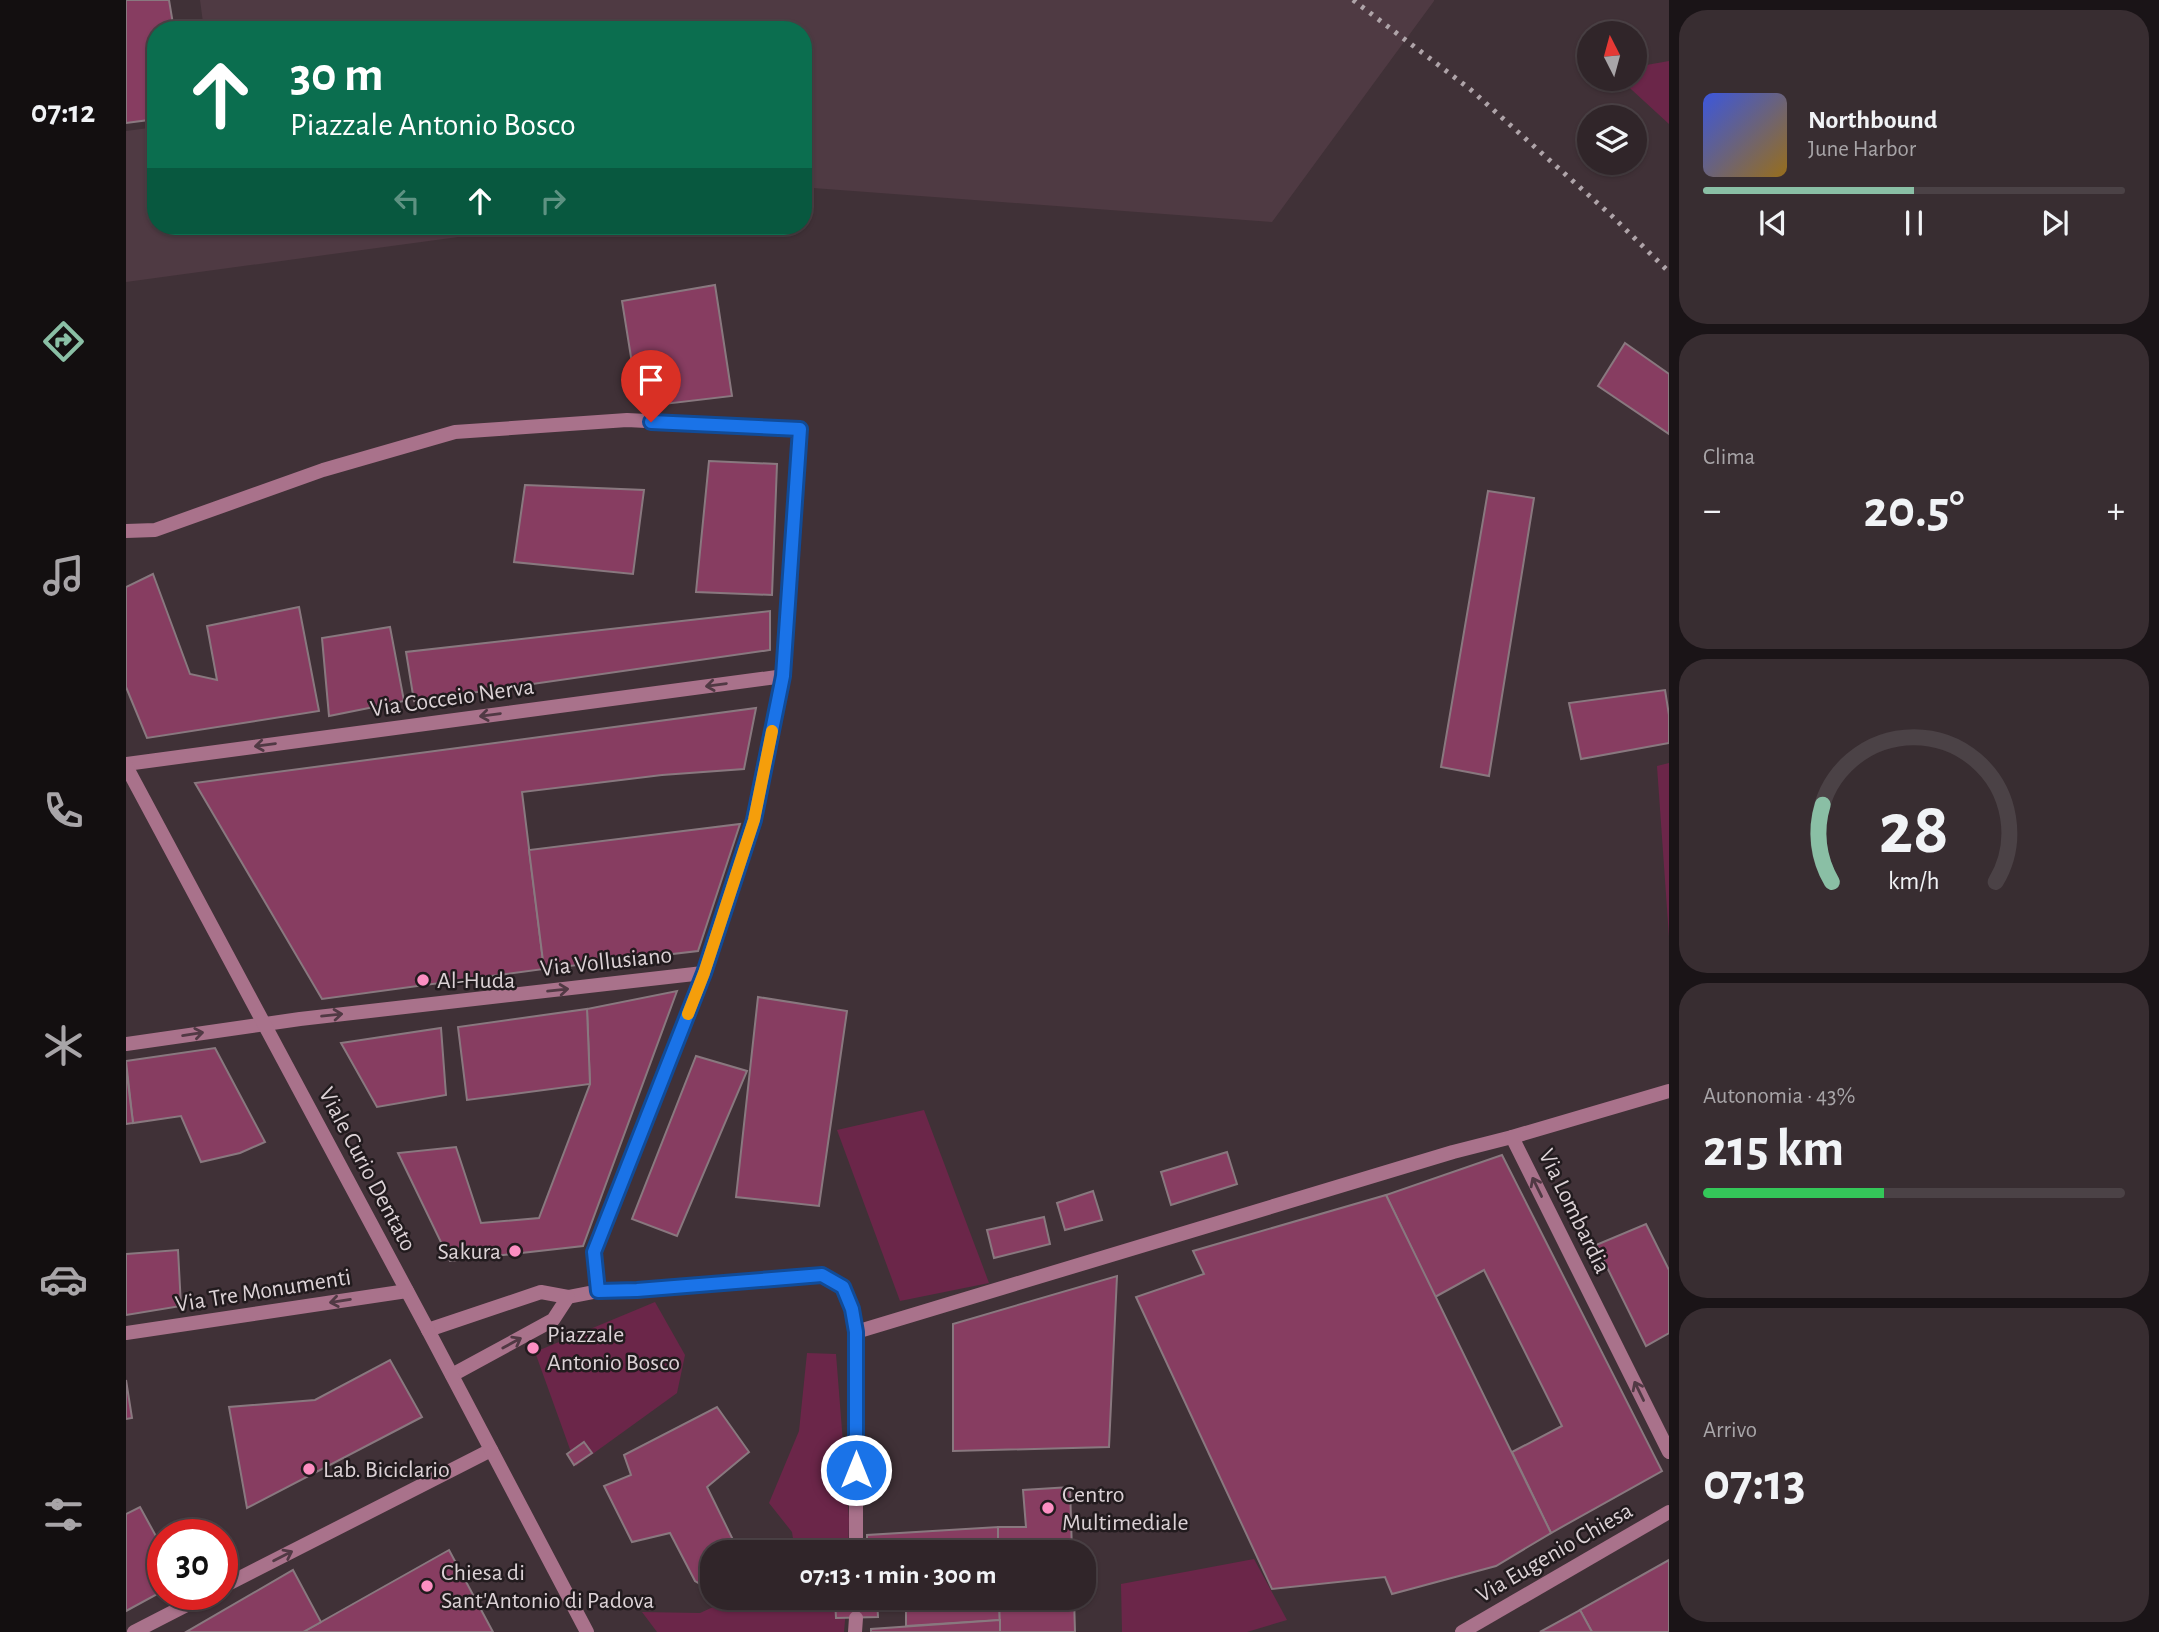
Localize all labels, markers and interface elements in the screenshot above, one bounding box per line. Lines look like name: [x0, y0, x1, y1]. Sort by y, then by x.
north arrow: [1577, 21, 1647, 91]
map controls: [1577, 21, 1647, 175]
icon: ahead: [175, 49, 266, 140]
text: 30 m: [290, 51, 384, 100]
text: 07:12: [31, 96, 95, 128]
button: layers: [1577, 105, 1647, 175]
text: Northbound: [1808, 107, 1937, 133]
text: Piazzale Antonio Bosco: [290, 109, 576, 141]
text: June Harbor: [1808, 138, 1916, 161]
icon: left: [388, 182, 426, 220]
icon: ahead: [461, 182, 499, 220]
icon: right: [534, 182, 572, 220]
icon: previous: [1754, 204, 1792, 242]
icon: pause: [1895, 204, 1933, 242]
icon: next: [2036, 204, 2074, 242]
icon: directions: [39, 317, 88, 366]
pin: [621, 350, 681, 422]
icon: arrive: [632, 361, 670, 399]
text: Clima: [1703, 446, 1755, 469]
text: 20.5°: [1863, 484, 1965, 536]
text: −: [1703, 492, 1721, 530]
text: +: [2107, 492, 2125, 530]
icon: music: [39, 551, 88, 600]
street label: Via Cocceio Nerva: [369, 675, 536, 721]
one-way arrow: [705, 679, 728, 692]
one-way arrow: [480, 709, 502, 722]
one-way arrow: [254, 739, 277, 752]
icon: phone: [39, 786, 88, 835]
text: 28: [1879, 794, 1949, 867]
text: km/h: [1888, 869, 1940, 894]
street label: Via Vollusiano: [539, 943, 673, 981]
place label: Al-Huda: [437, 969, 515, 993]
marker: Al-Huda: [415, 972, 431, 988]
one-way arrow: [546, 983, 569, 996]
one-way arrow: [320, 1009, 343, 1022]
icon: climate: [39, 1021, 88, 1070]
one-way arrow: [182, 1027, 204, 1040]
street label: Viale Curio Dentato: [314, 1084, 420, 1255]
text: Autonomia · 43%: [1703, 1085, 1856, 1108]
text: 215 km: [1703, 1123, 1844, 1175]
street label: Via Lombardia: [1534, 1145, 1614, 1277]
one-way arrow: [1530, 1177, 1544, 1198]
place label: Sakura: [438, 1240, 501, 1264]
marker: Sakura: [507, 1243, 523, 1259]
icon: car: [39, 1255, 88, 1304]
street label: Via Tre Monumenti: [173, 1265, 353, 1317]
one-way arrow: [329, 1295, 352, 1308]
place label: Piazzale Antonio Bosco: [547, 1323, 680, 1375]
one-way arrow: [501, 1335, 522, 1349]
marker: Piazzale Antonio Bosco: [525, 1340, 541, 1356]
one-way arrow: [1631, 1381, 1645, 1402]
text: Arrivo: [1703, 1419, 1757, 1442]
position arrow: [819, 1433, 893, 1507]
text: 07:13: [1703, 1457, 1806, 1509]
place label: Lab. Biciclario: [323, 1458, 450, 1482]
marker: Lab. Biciclario: [301, 1461, 317, 1477]
place label: Centro Multimediale: [1062, 1483, 1189, 1535]
icon: filters: [39, 1490, 88, 1539]
street label: Via Eugenio Chiesa: [1472, 1498, 1637, 1607]
marker: Centro Multimediale: [1040, 1500, 1056, 1516]
speed limit sign: 30: [147, 1519, 238, 1610]
one-way arrow: [272, 1548, 293, 1562]
place label: Chiesa di Sant'Antonio di Padova: [441, 1561, 654, 1613]
text: 07:13 · 1 min · 300 m: [800, 1562, 996, 1588]
marker: Chiesa di Sant'Antonio di Padova: [419, 1578, 435, 1594]

